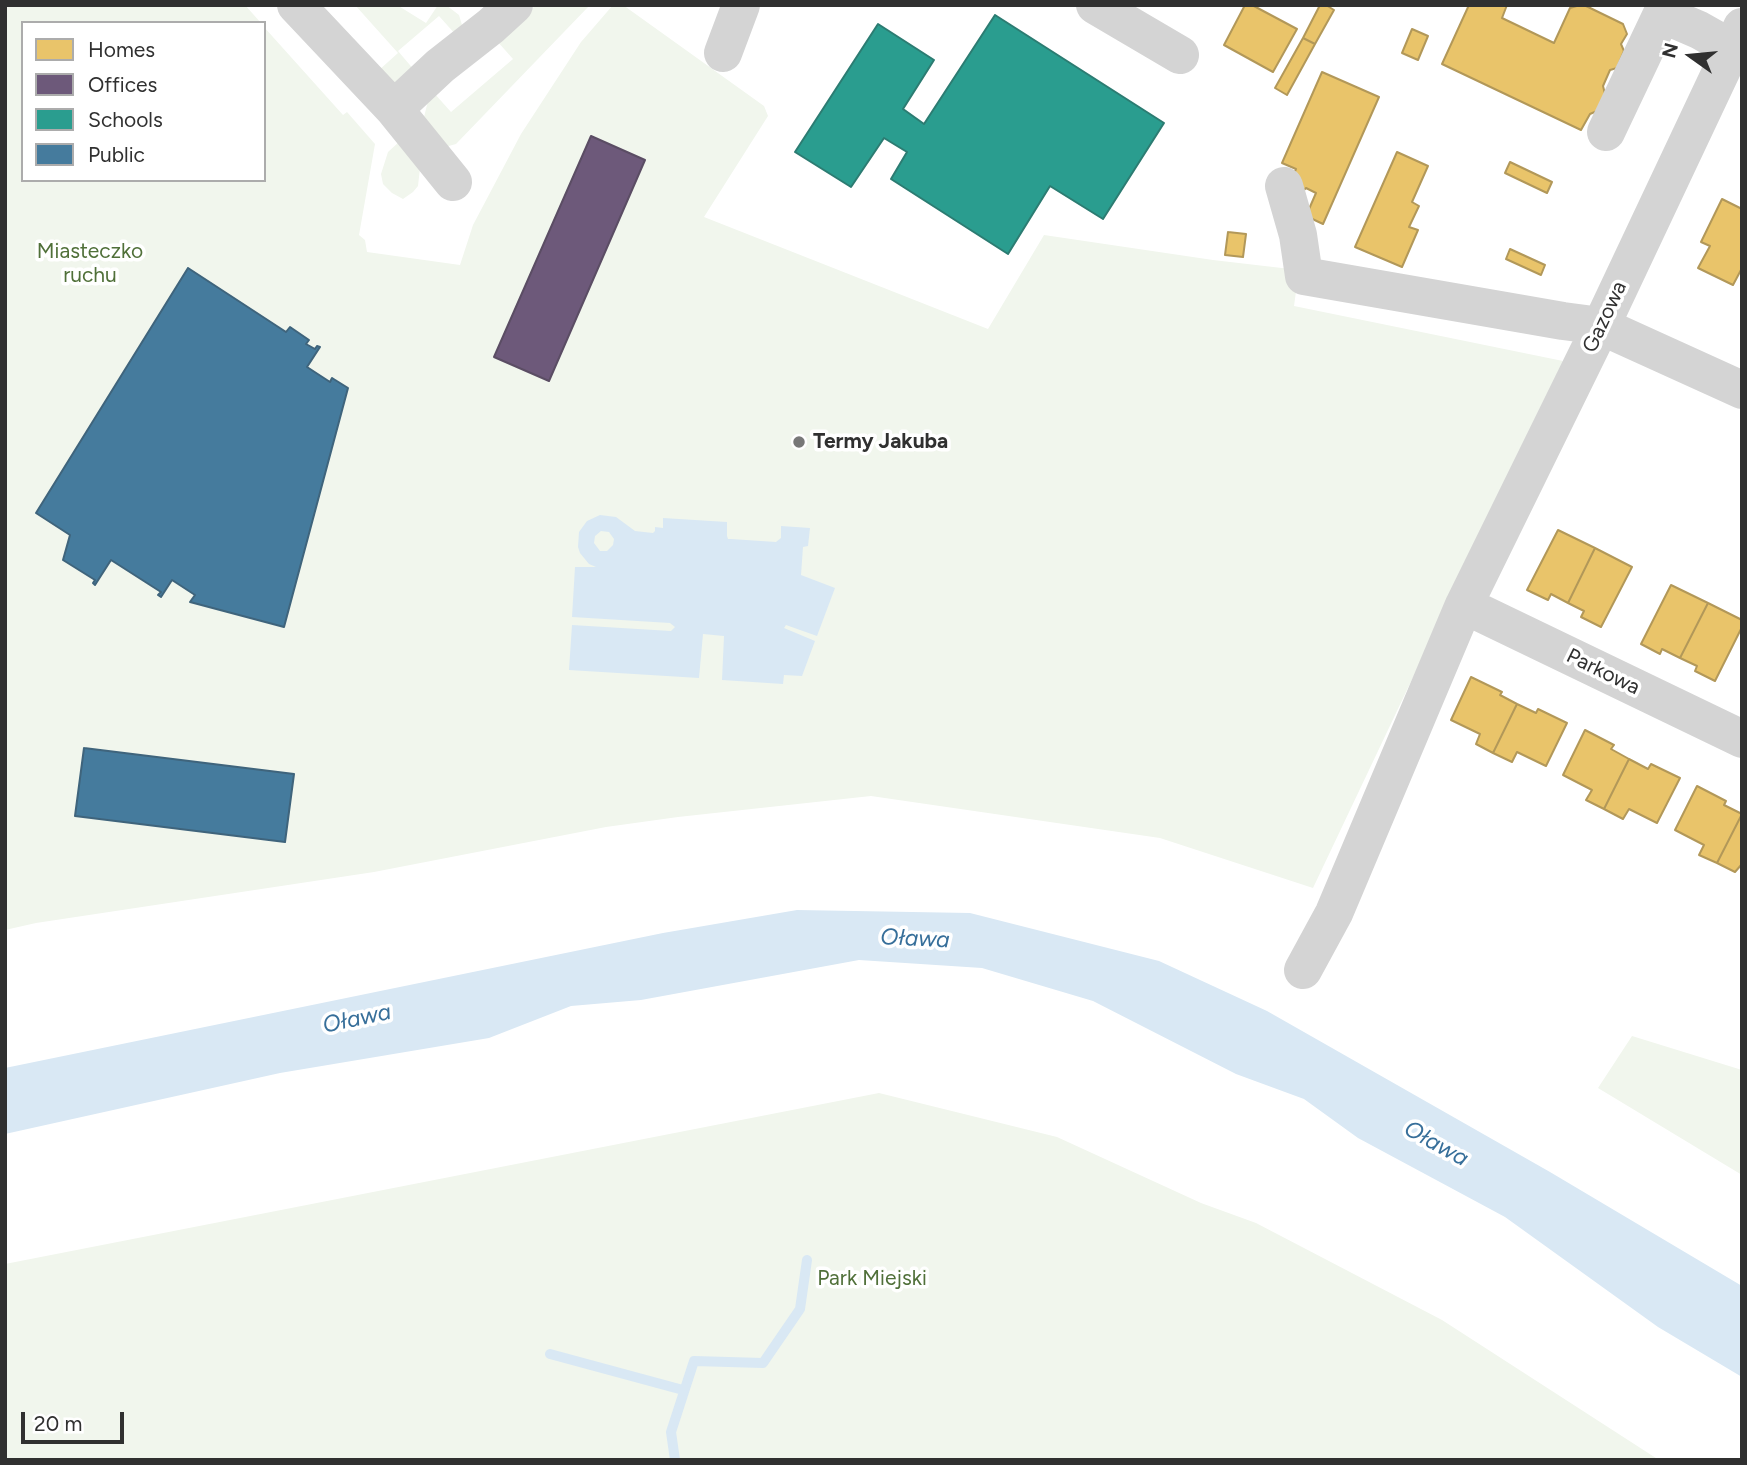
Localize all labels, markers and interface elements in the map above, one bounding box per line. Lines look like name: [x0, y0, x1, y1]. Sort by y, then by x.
legend: [21, 21, 266, 182]
north arrow: [1656, 21, 1726, 91]
text: Homes: [88, 37, 155, 62]
text: N: [1657, 40, 1683, 61]
text: Offices: [88, 72, 157, 97]
text: Schools: [88, 107, 163, 132]
text: Public: [88, 142, 145, 167]
park label: Miasteczko ruchu: [37, 239, 143, 289]
street label: Gazowa: [1578, 277, 1632, 357]
place label: Termy Jakuba: [813, 429, 948, 455]
marker: Termy Jakuba: [791, 434, 807, 450]
street label: Parkowa: [1562, 643, 1644, 701]
water label: Oława: [880, 923, 950, 955]
water label: Oława: [320, 998, 394, 1040]
water label: Oława: [1399, 1115, 1473, 1173]
park label: Park Miejski: [817, 1266, 927, 1292]
scale bar: [24, 1398, 128, 1442]
text: 20 m: [34, 1411, 82, 1436]

